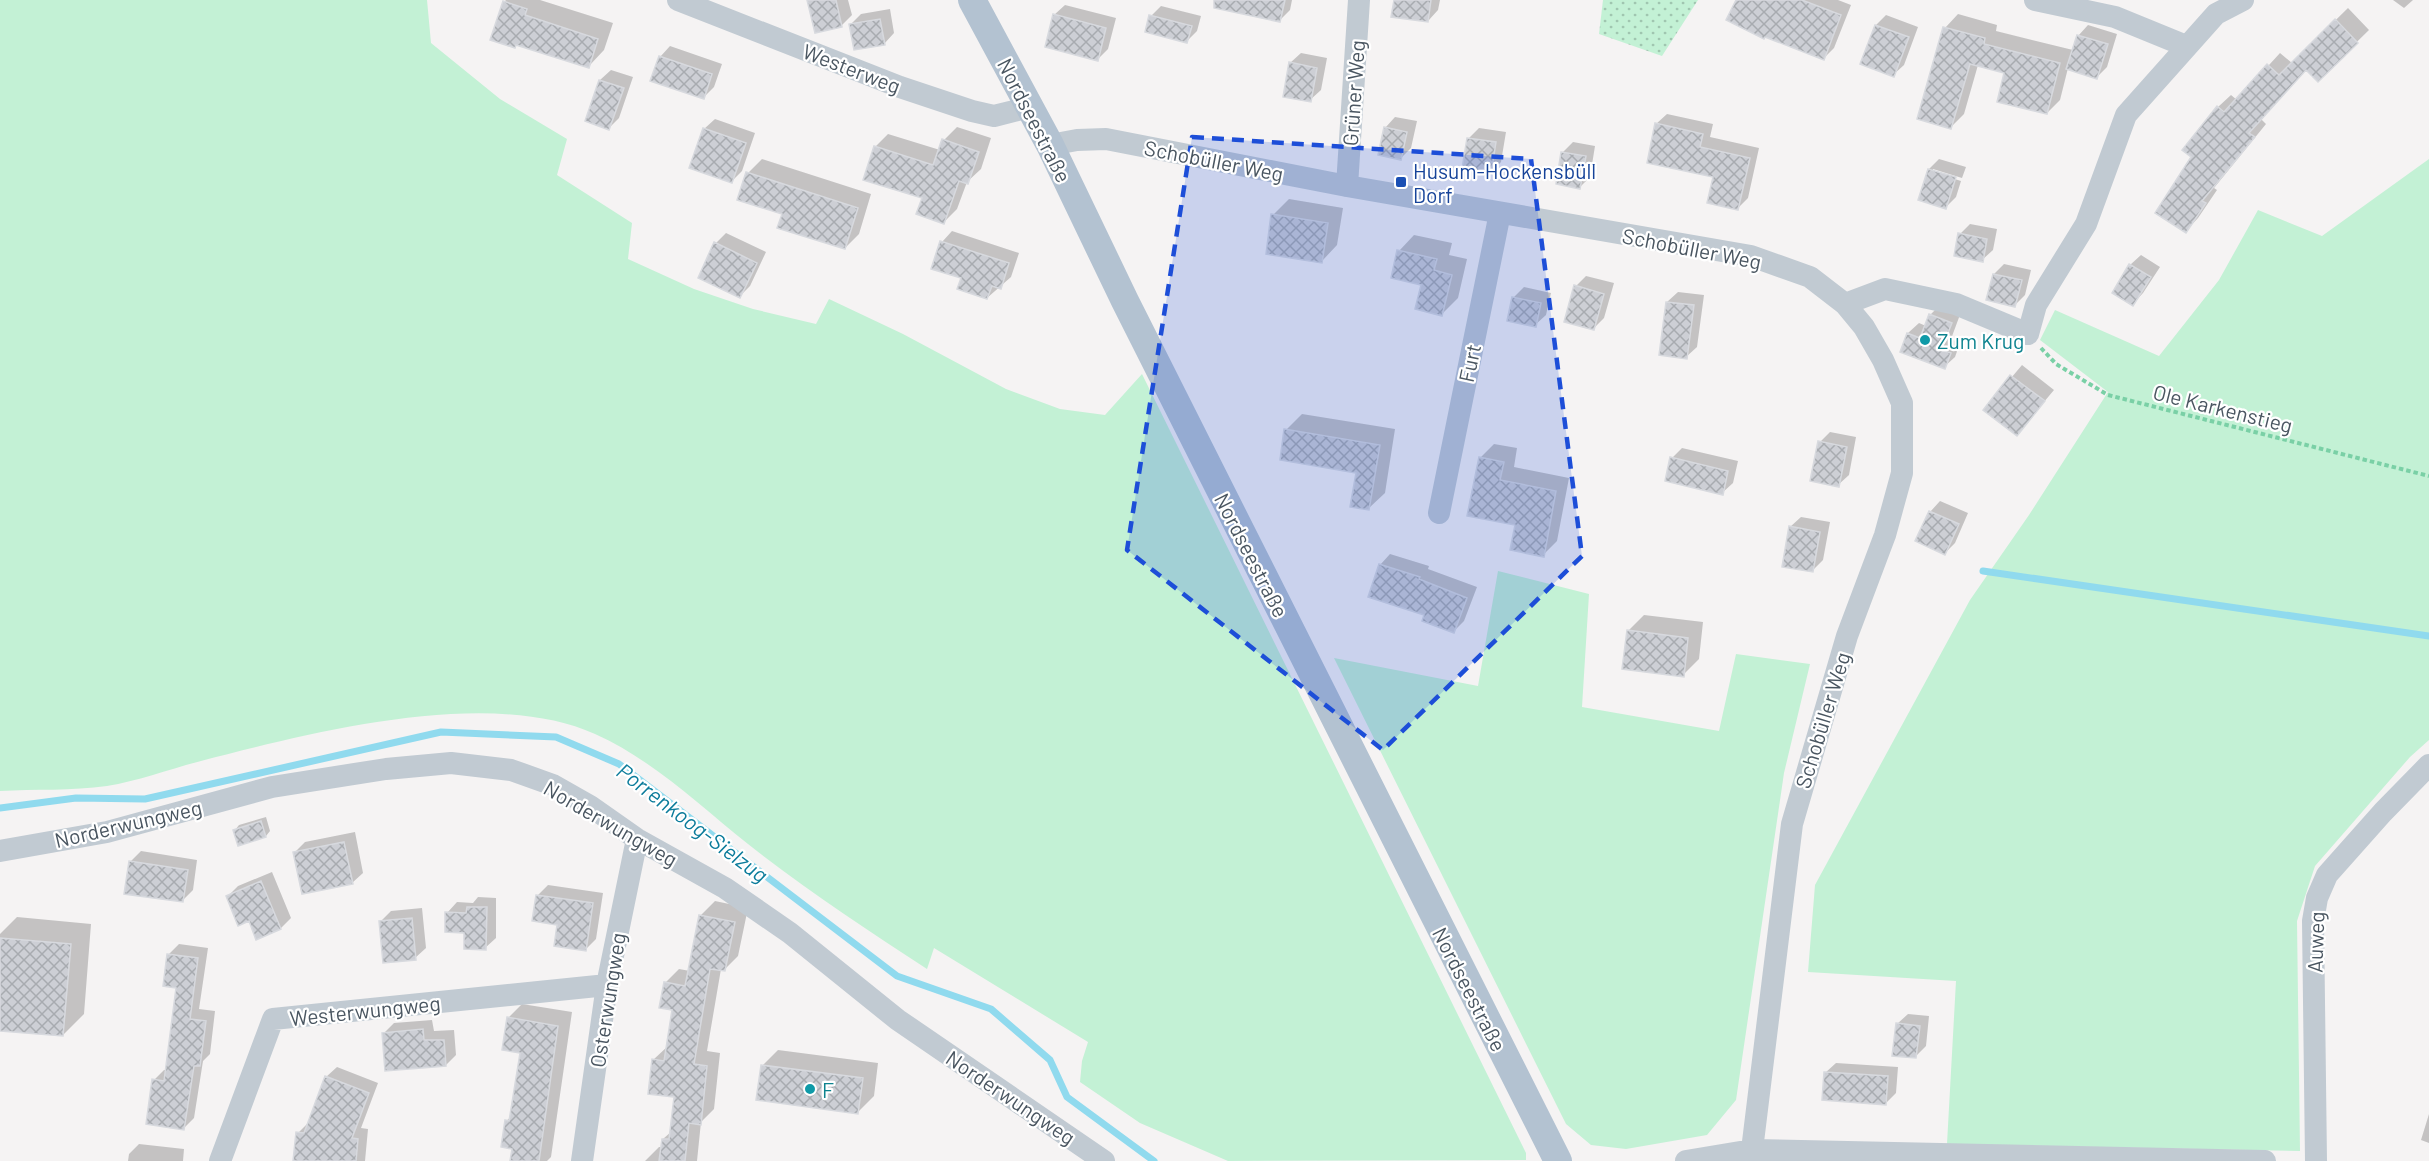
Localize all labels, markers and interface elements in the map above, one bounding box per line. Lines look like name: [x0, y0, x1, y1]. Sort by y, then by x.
street label: Westerweg: [800, 38, 904, 98]
street label: Grüner Weg: [1337, 39, 1369, 147]
street label: Nordseestraße: [993, 54, 1077, 186]
street label: Schobüller Weg: [1142, 134, 1286, 186]
place label: Husum-Hockensbüll Dorf: [1413, 158, 1596, 207]
marker: Husum-Hockensbüll Dorf: [1394, 175, 1408, 189]
street label: Schobüller Weg: [1620, 222, 1764, 274]
place label: Zum Krug: [1937, 328, 2024, 353]
marker: Zum Krug: [1918, 333, 1932, 347]
street label: Furt: [1453, 342, 1485, 384]
street label: Ole Karkenstieg: [2151, 379, 2295, 437]
street label: Nordseestraße: [1210, 489, 1294, 621]
street label: Schobüller Weg: [1789, 649, 1855, 791]
water label: Porrenkoog-Sielzug: [612, 757, 774, 887]
street label: Norderwungweg: [540, 775, 682, 871]
street label: Norderwungweg: [52, 794, 204, 852]
street label: Auweg: [2301, 911, 2329, 973]
street label: Nordseestraße: [1428, 923, 1512, 1055]
street label: Osterwungweg: [584, 931, 630, 1069]
street label: Westerwungweg: [288, 990, 442, 1030]
street label: Norderwungweg: [942, 1045, 1080, 1149]
place label: F: [822, 1077, 834, 1102]
marker: F: [803, 1082, 817, 1096]

